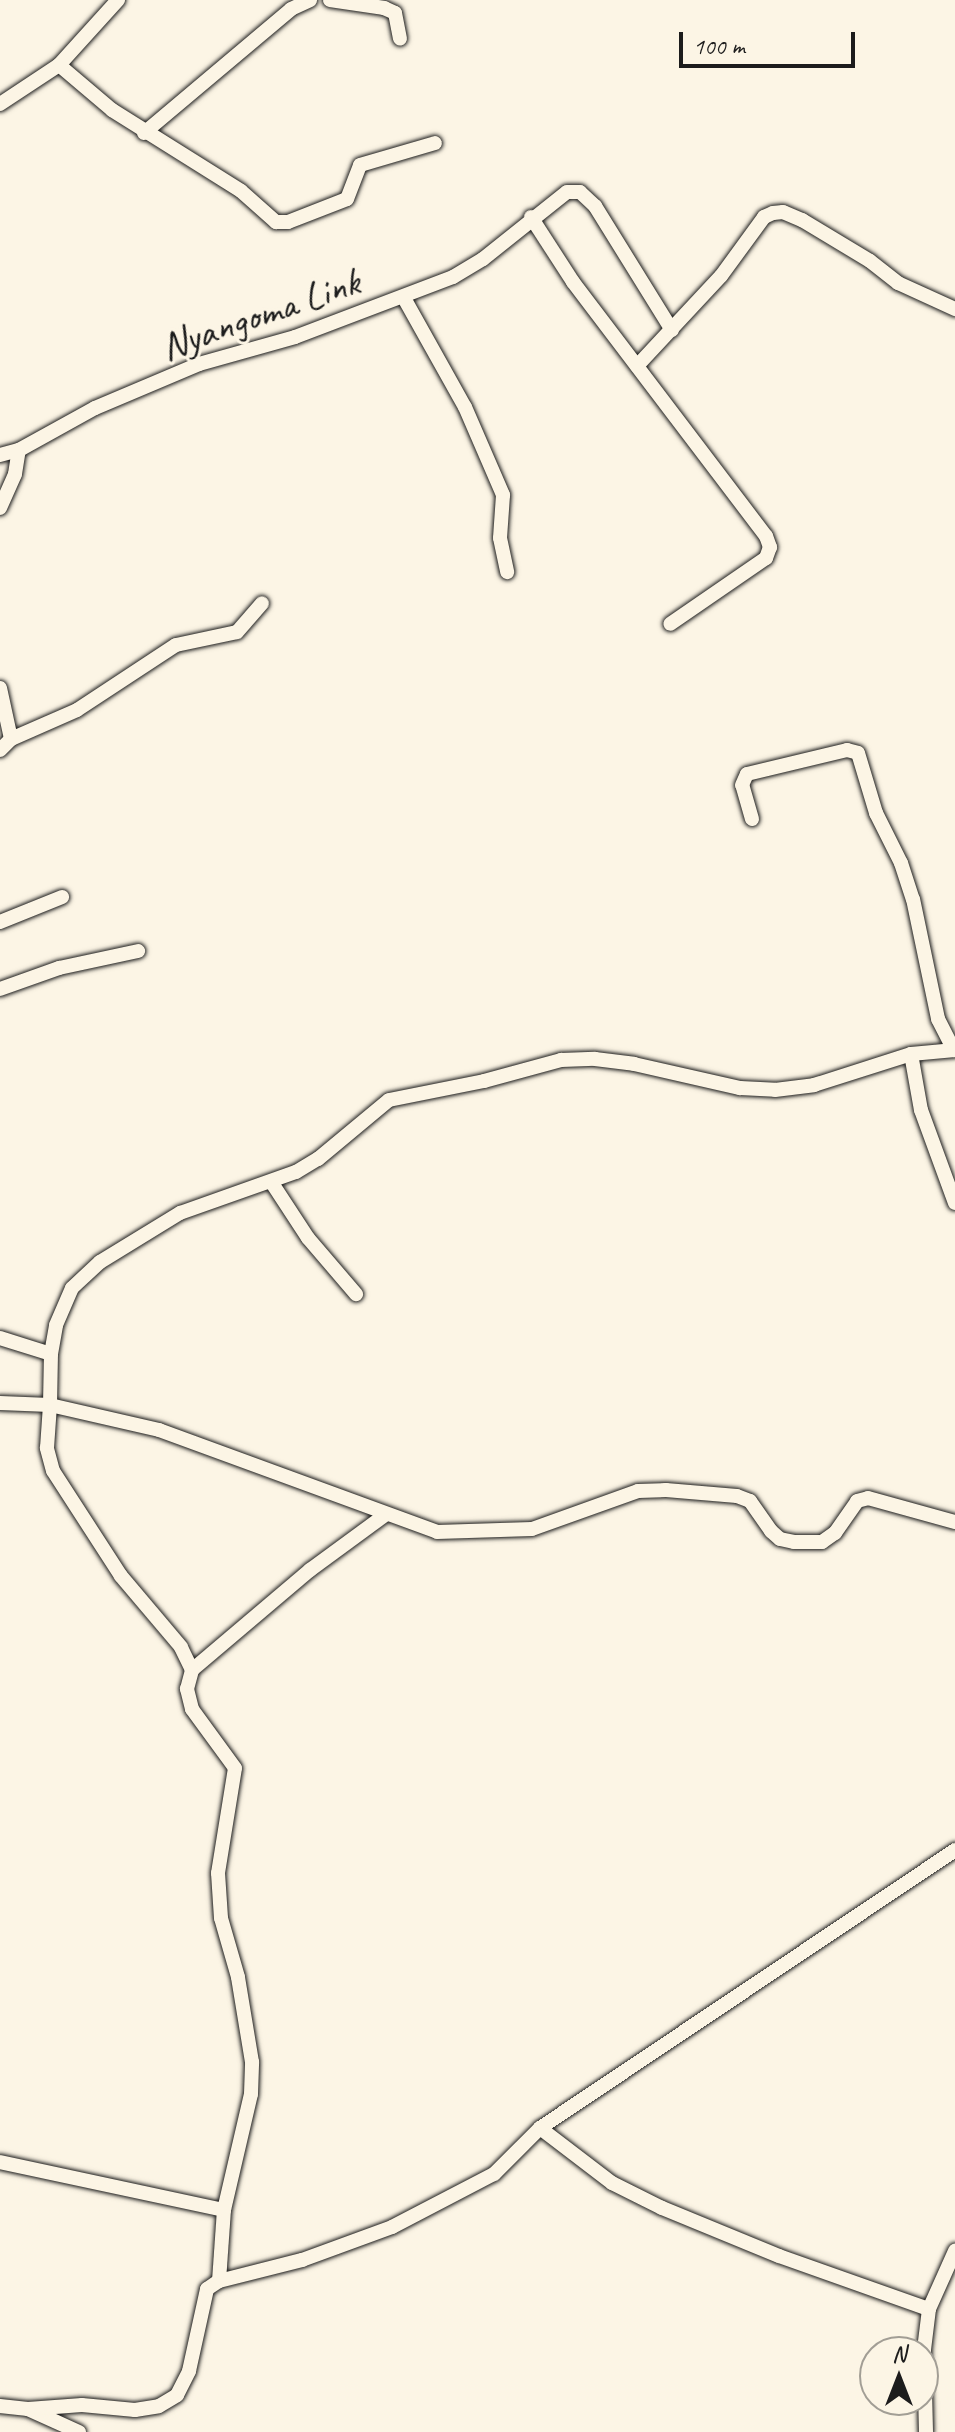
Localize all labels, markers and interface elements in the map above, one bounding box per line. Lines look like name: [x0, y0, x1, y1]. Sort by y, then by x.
scale bar: [683, 16, 859, 66]
text: 100 m: [693, 31, 745, 61]
street label: Nyangoma Link: [154, 258, 366, 370]
north arrow: [859, 2336, 939, 2416]
text: N: [892, 2340, 906, 2368]

